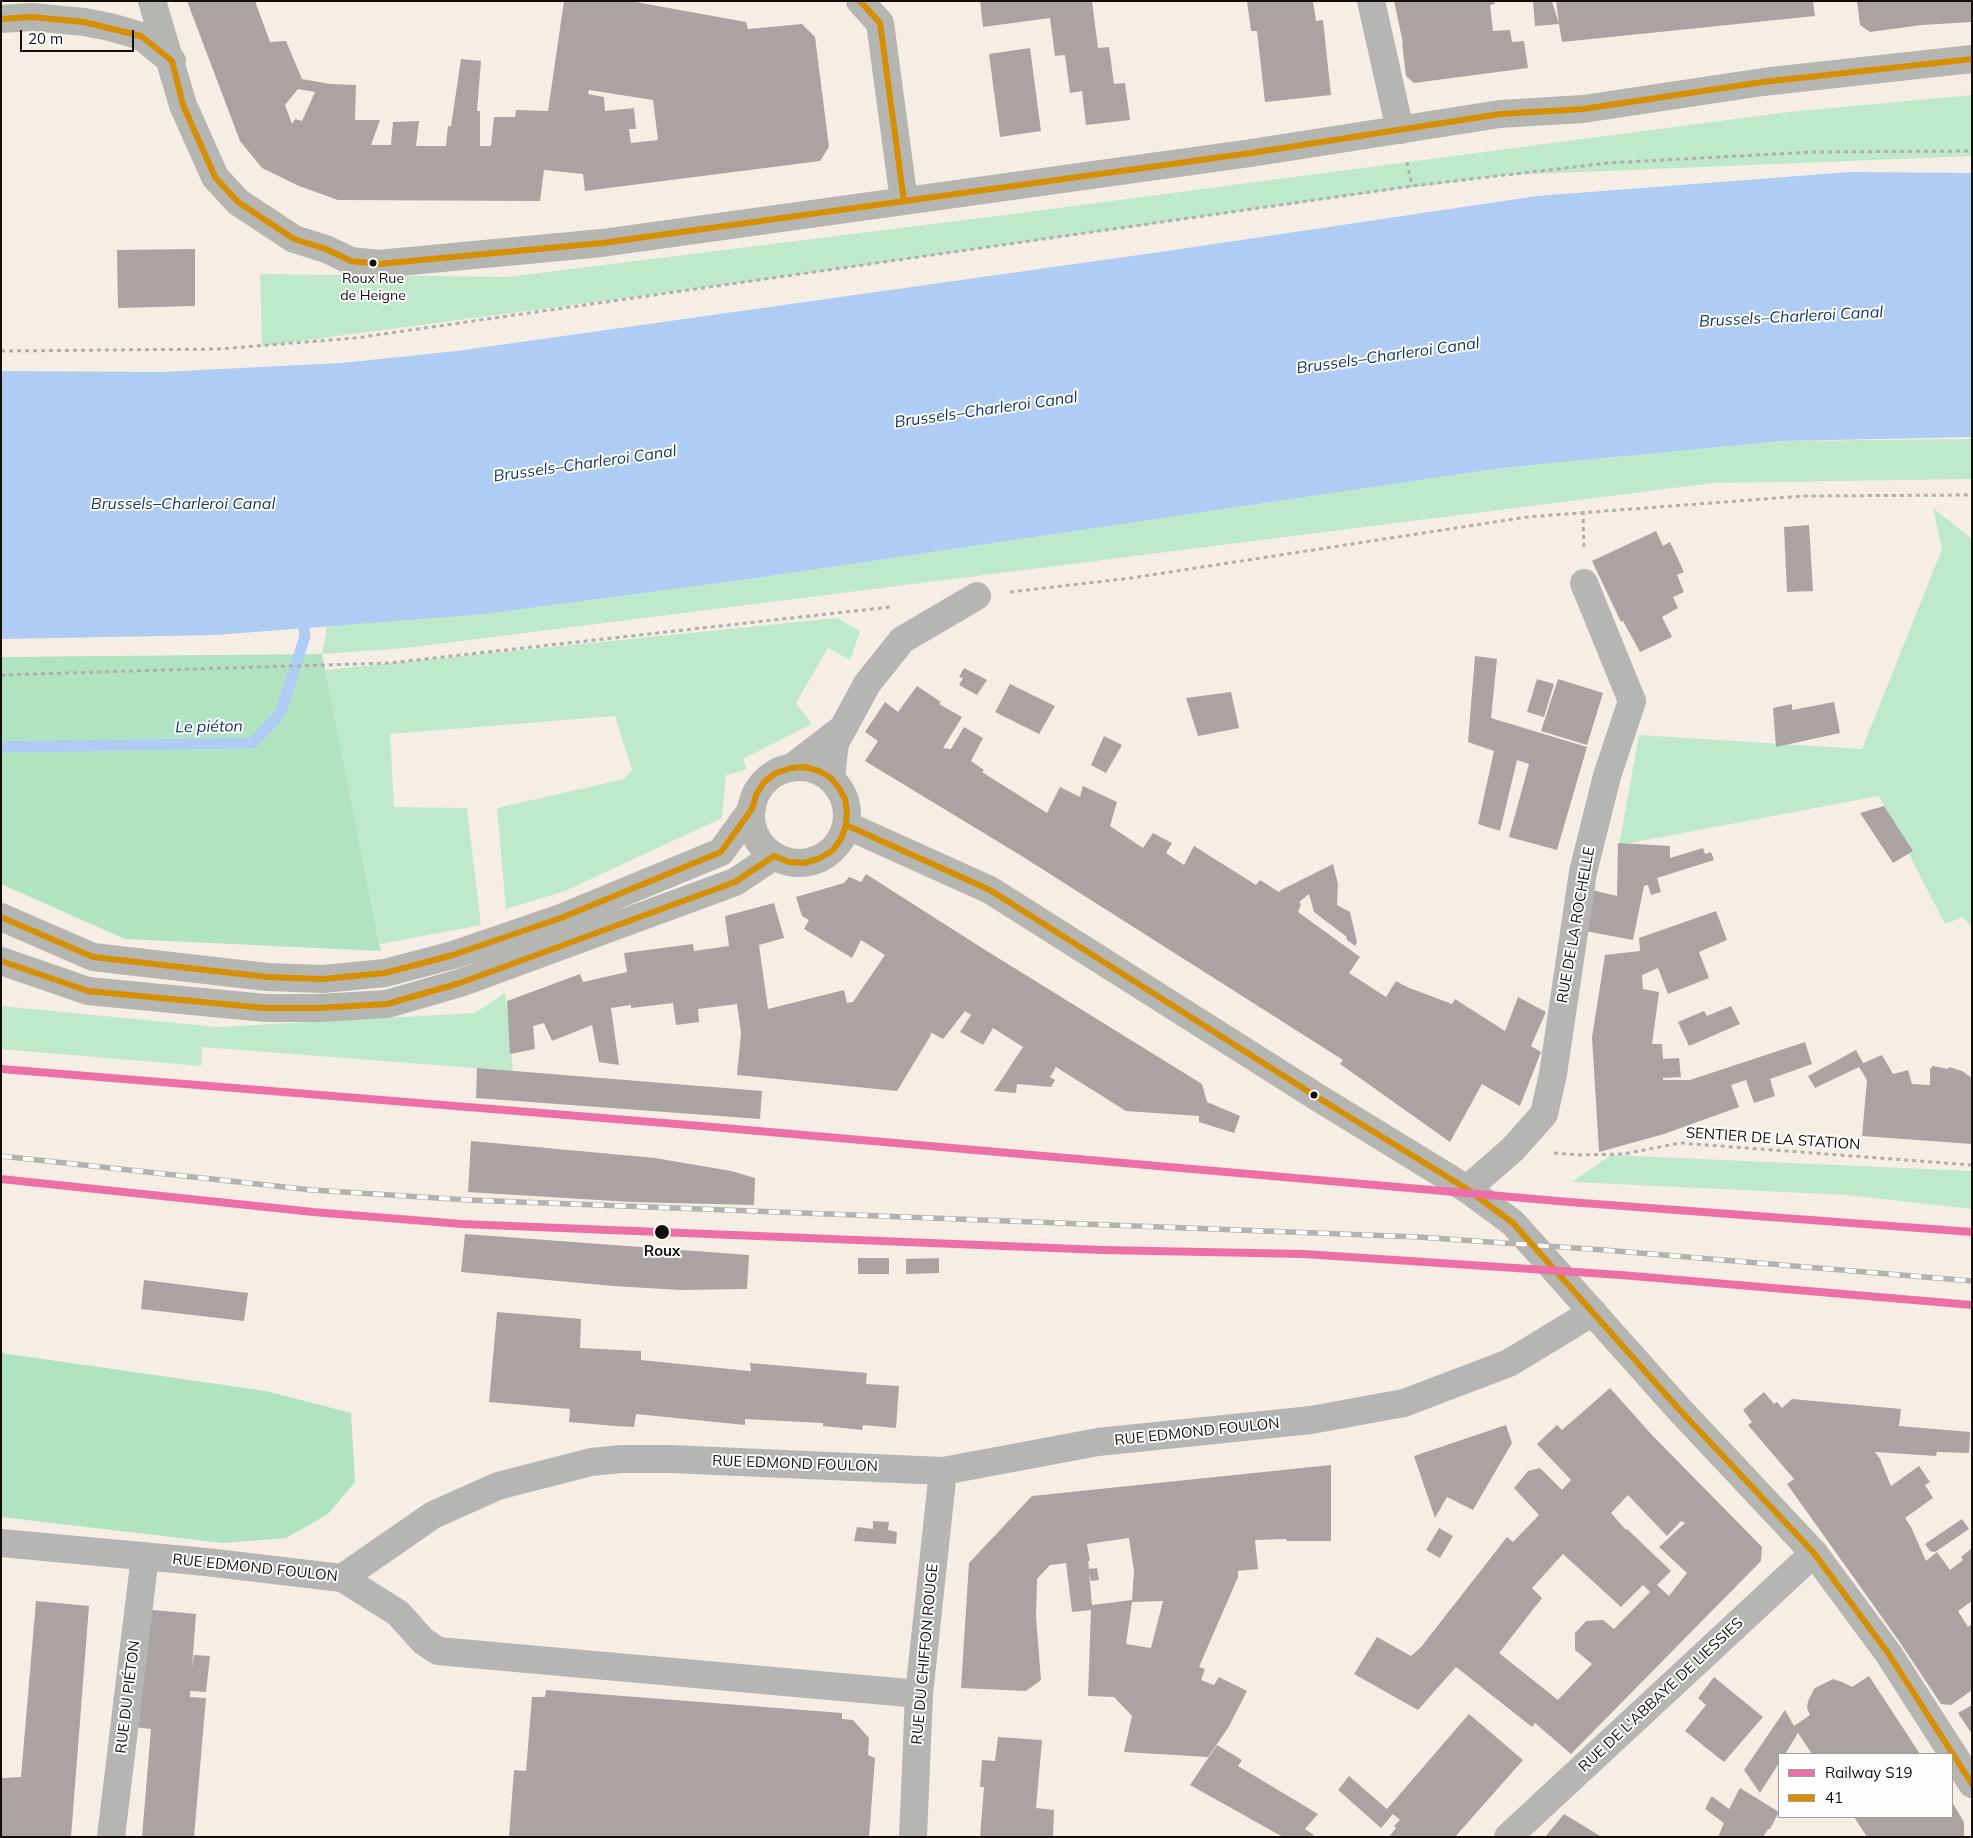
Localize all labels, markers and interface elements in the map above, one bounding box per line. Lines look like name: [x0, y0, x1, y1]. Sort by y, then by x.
scale bar: [22, 20, 136, 52]
text: 20 m: [28, 29, 63, 48]
marker: Roux Rue de Heigne: [368, 258, 378, 268]
place label: Roux Rue de Heigne: [340, 271, 406, 304]
water label: Brussels–Charleroi Canal: [1698, 303, 1884, 331]
water label: Brussels–Charleroi Canal: [1295, 334, 1481, 378]
water label: Brussels–Charleroi Canal: [893, 388, 1079, 432]
water label: Brussels–Charleroi Canal: [492, 442, 678, 486]
water label: Brussels–Charleroi Canal: [91, 494, 275, 514]
water label: Le piéton: [175, 717, 243, 737]
street label: RUE DE LA ROCHELLE: [1553, 845, 1599, 1005]
unlabelled marker: [1309, 1090, 1319, 1100]
street label: SENTIER DE LA STATION: [1685, 1124, 1861, 1154]
marker: Roux: [653, 1223, 671, 1241]
place label: Roux: [644, 1242, 680, 1260]
street label: RUE EDMOND FOULON: [1114, 1414, 1280, 1450]
street label: RUE EDMOND FOULON: [712, 1452, 878, 1476]
street label: RUE EDMOND FOULON: [172, 1550, 338, 1586]
street label: RUE DU CHIFFON ROUGE: [908, 1563, 942, 1745]
street label: RUE DE L'ABBAYE DE LIESSIES: [1575, 1614, 1747, 1776]
street label: RUE DU PIÉTON: [112, 1640, 144, 1754]
legend: [1778, 1753, 1953, 1818]
text: Railway S19: [1825, 1763, 1913, 1782]
text: 41: [1825, 1788, 1843, 1807]

